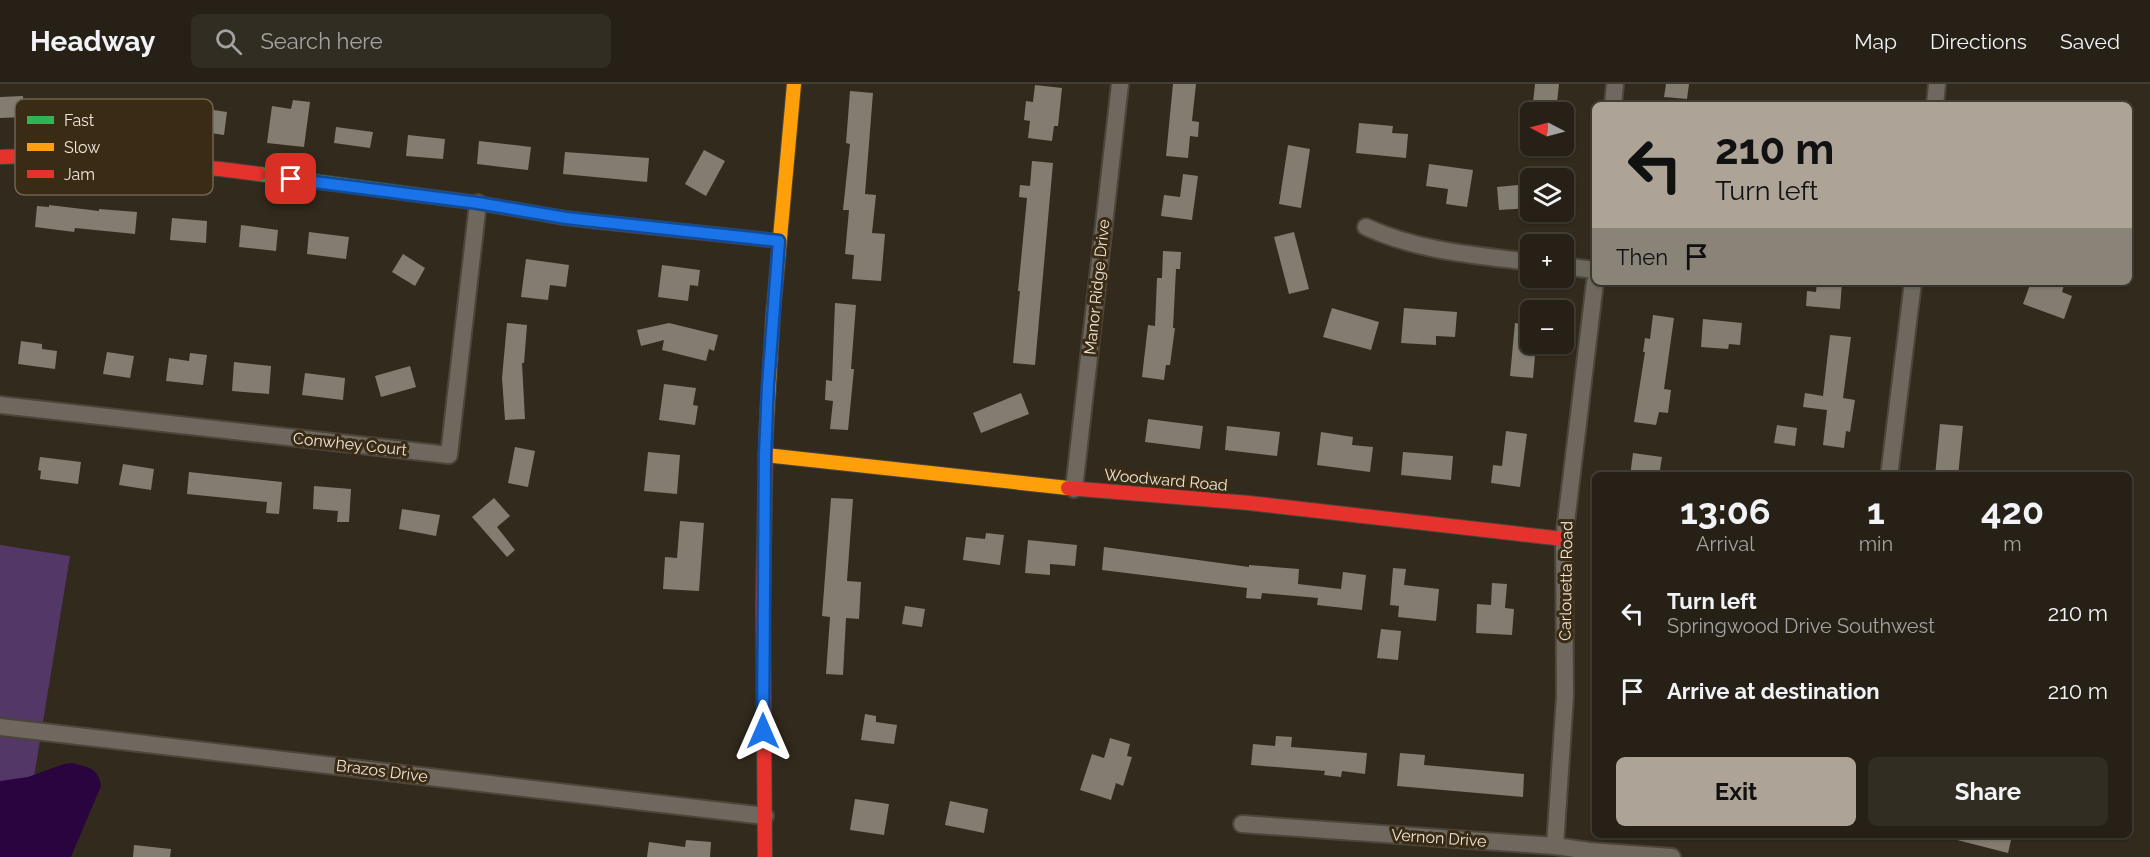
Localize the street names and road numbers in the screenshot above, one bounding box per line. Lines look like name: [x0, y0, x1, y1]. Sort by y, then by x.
street label: Manor Ridge Drive: [1080, 218, 1114, 356]
street label: Conwhey Court: [292, 429, 409, 459]
street label: Woodward Road: [1103, 465, 1229, 495]
street label: Carlouetta Road: [1555, 521, 1577, 641]
street label: Brazos Drive: [335, 756, 429, 786]
street label: Vernon Drive: [1391, 825, 1487, 851]

